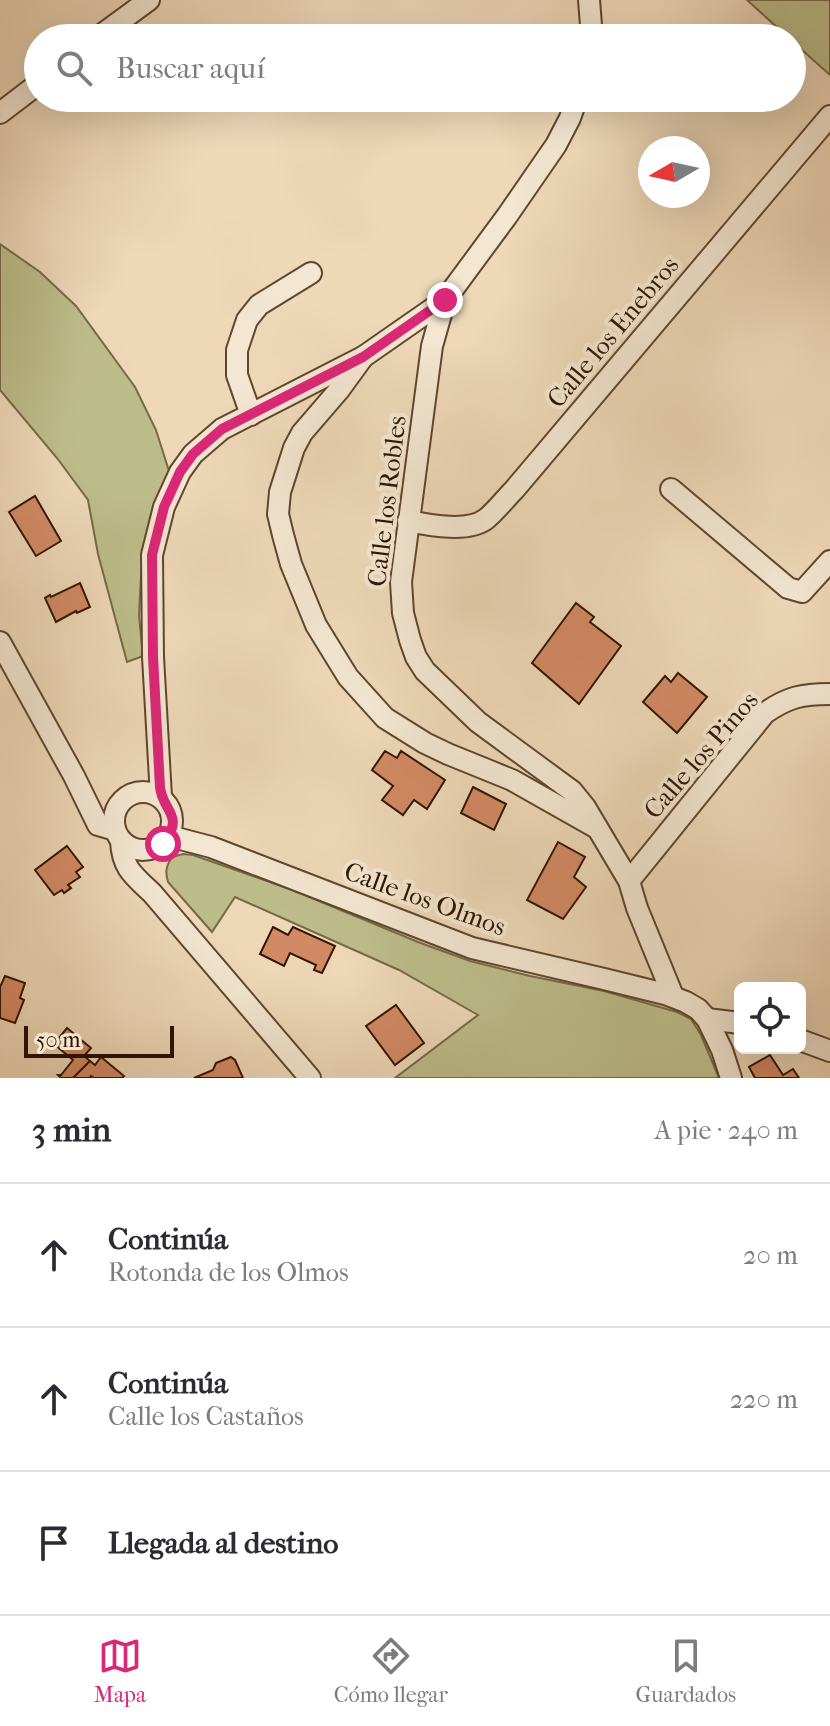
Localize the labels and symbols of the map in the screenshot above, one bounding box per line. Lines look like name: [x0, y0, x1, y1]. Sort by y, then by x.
north arrow: [638, 136, 710, 208]
street label: Calle los Enebros: [541, 250, 685, 414]
route end: [427, 282, 463, 318]
street label: Calle los Robles: [361, 414, 413, 588]
street label: Calle los Pinos: [637, 685, 765, 825]
route start: [145, 826, 181, 862]
street label: Calle los Olmos: [340, 855, 510, 943]
scale bar: [24, 1022, 174, 1058]

